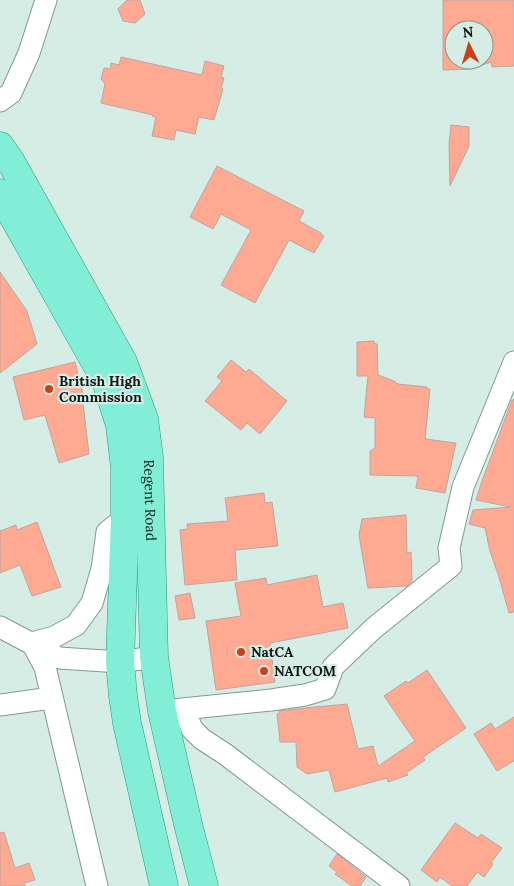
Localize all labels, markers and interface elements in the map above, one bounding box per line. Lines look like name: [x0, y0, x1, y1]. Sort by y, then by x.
north arrow: [444, 20, 494, 70]
text: N: [462, 23, 474, 41]
place label: British High Commission: [59, 372, 142, 406]
marker: British High Commission: [43, 383, 55, 395]
street label: Regent Road: [140, 459, 160, 541]
place label: NatCA: [251, 643, 294, 661]
marker: NatCA: [235, 646, 247, 658]
place label: NATCOM: [274, 662, 337, 680]
marker: NATCOM: [258, 665, 270, 677]

